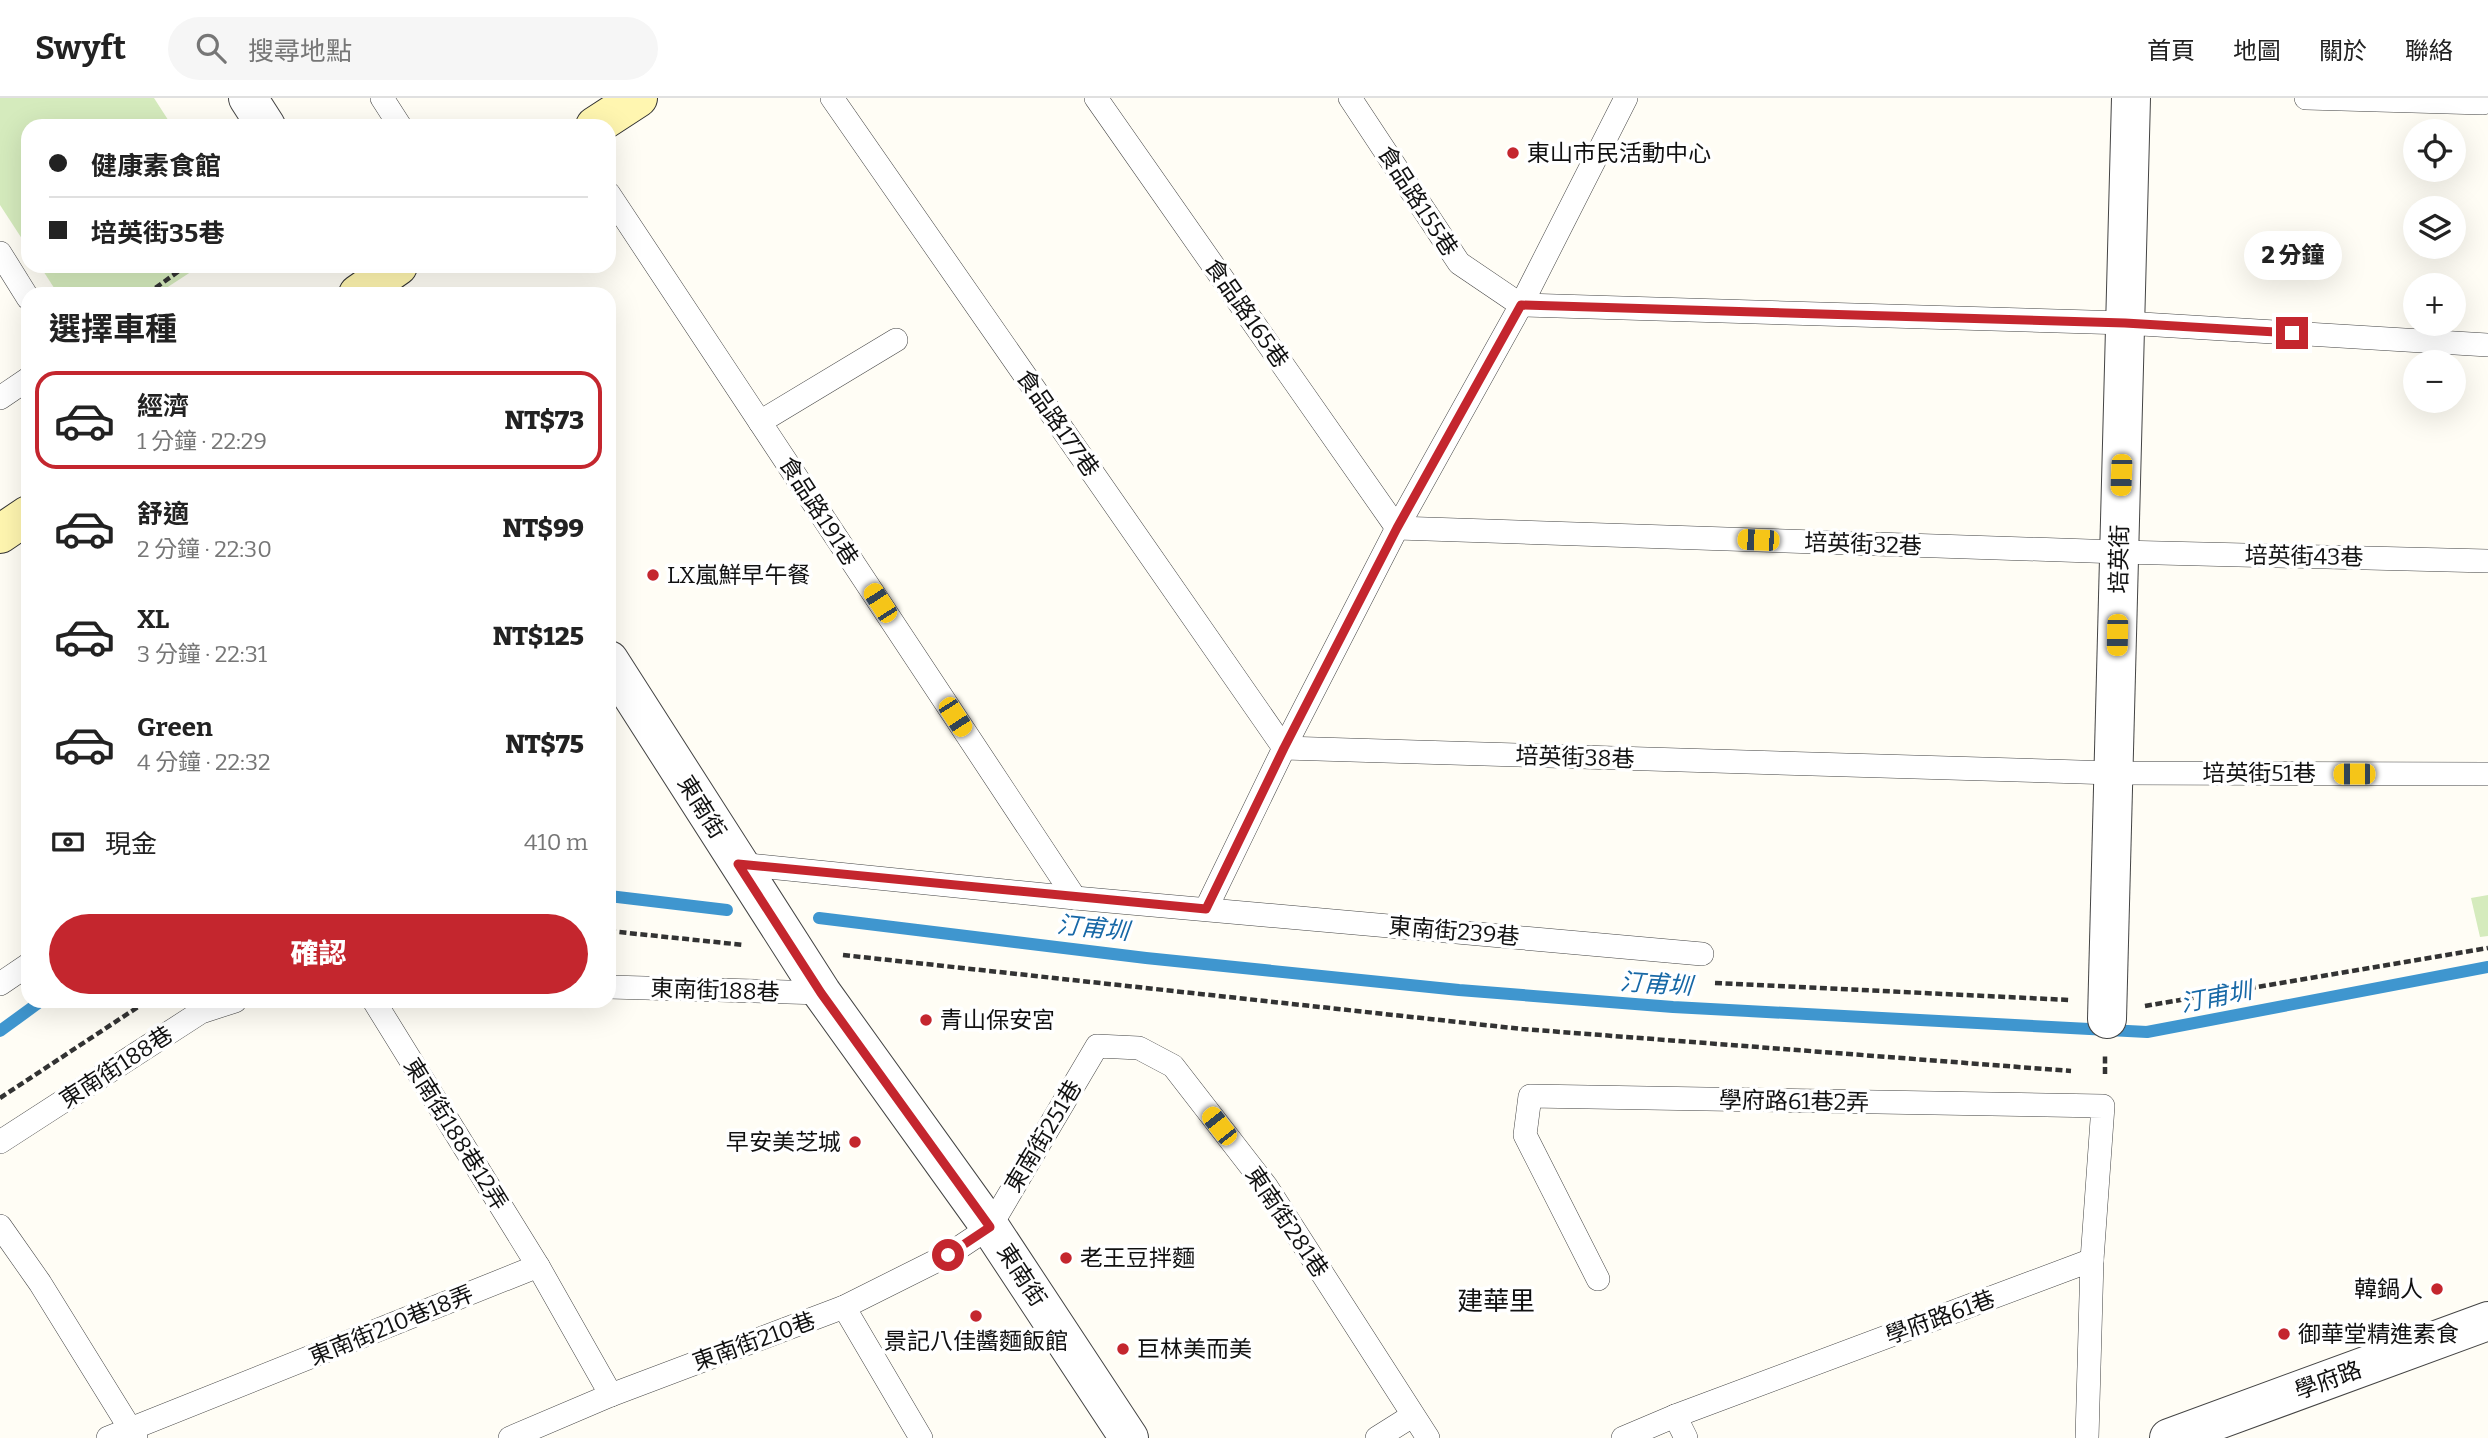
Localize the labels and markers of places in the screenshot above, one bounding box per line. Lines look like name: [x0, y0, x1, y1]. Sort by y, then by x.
place label: 東山市民活動中心: [1527, 139, 1711, 167]
marker: 東山市民活動中心: [1505, 145, 1521, 161]
place label: LX嵐鮮早午餐: [667, 561, 810, 589]
marker: LX嵐鮮早午餐: [645, 567, 661, 583]
place label: 青山保安宮: [940, 1006, 1055, 1034]
marker: 青山保安宮: [918, 1012, 934, 1028]
place label: 早安美芝城: [726, 1128, 841, 1156]
marker: 早安美芝城: [847, 1134, 863, 1150]
place label: 老王豆拌麵: [1080, 1244, 1195, 1272]
marker: 老王豆拌麵: [1058, 1250, 1074, 1266]
place label: 韓鍋人: [2354, 1275, 2423, 1303]
marker: 韓鍋人: [2429, 1281, 2445, 1297]
marker: 景記八佳醬麵飯館: [968, 1308, 984, 1324]
place label: 御華堂精進素食: [2298, 1320, 2459, 1348]
marker: 御華堂精進素食: [2276, 1326, 2292, 1342]
place label: 景記八佳醬麵飯館: [884, 1327, 1068, 1355]
place label: 巨林美而美: [1137, 1335, 1252, 1363]
marker: 巨林美而美: [1115, 1341, 1131, 1357]

